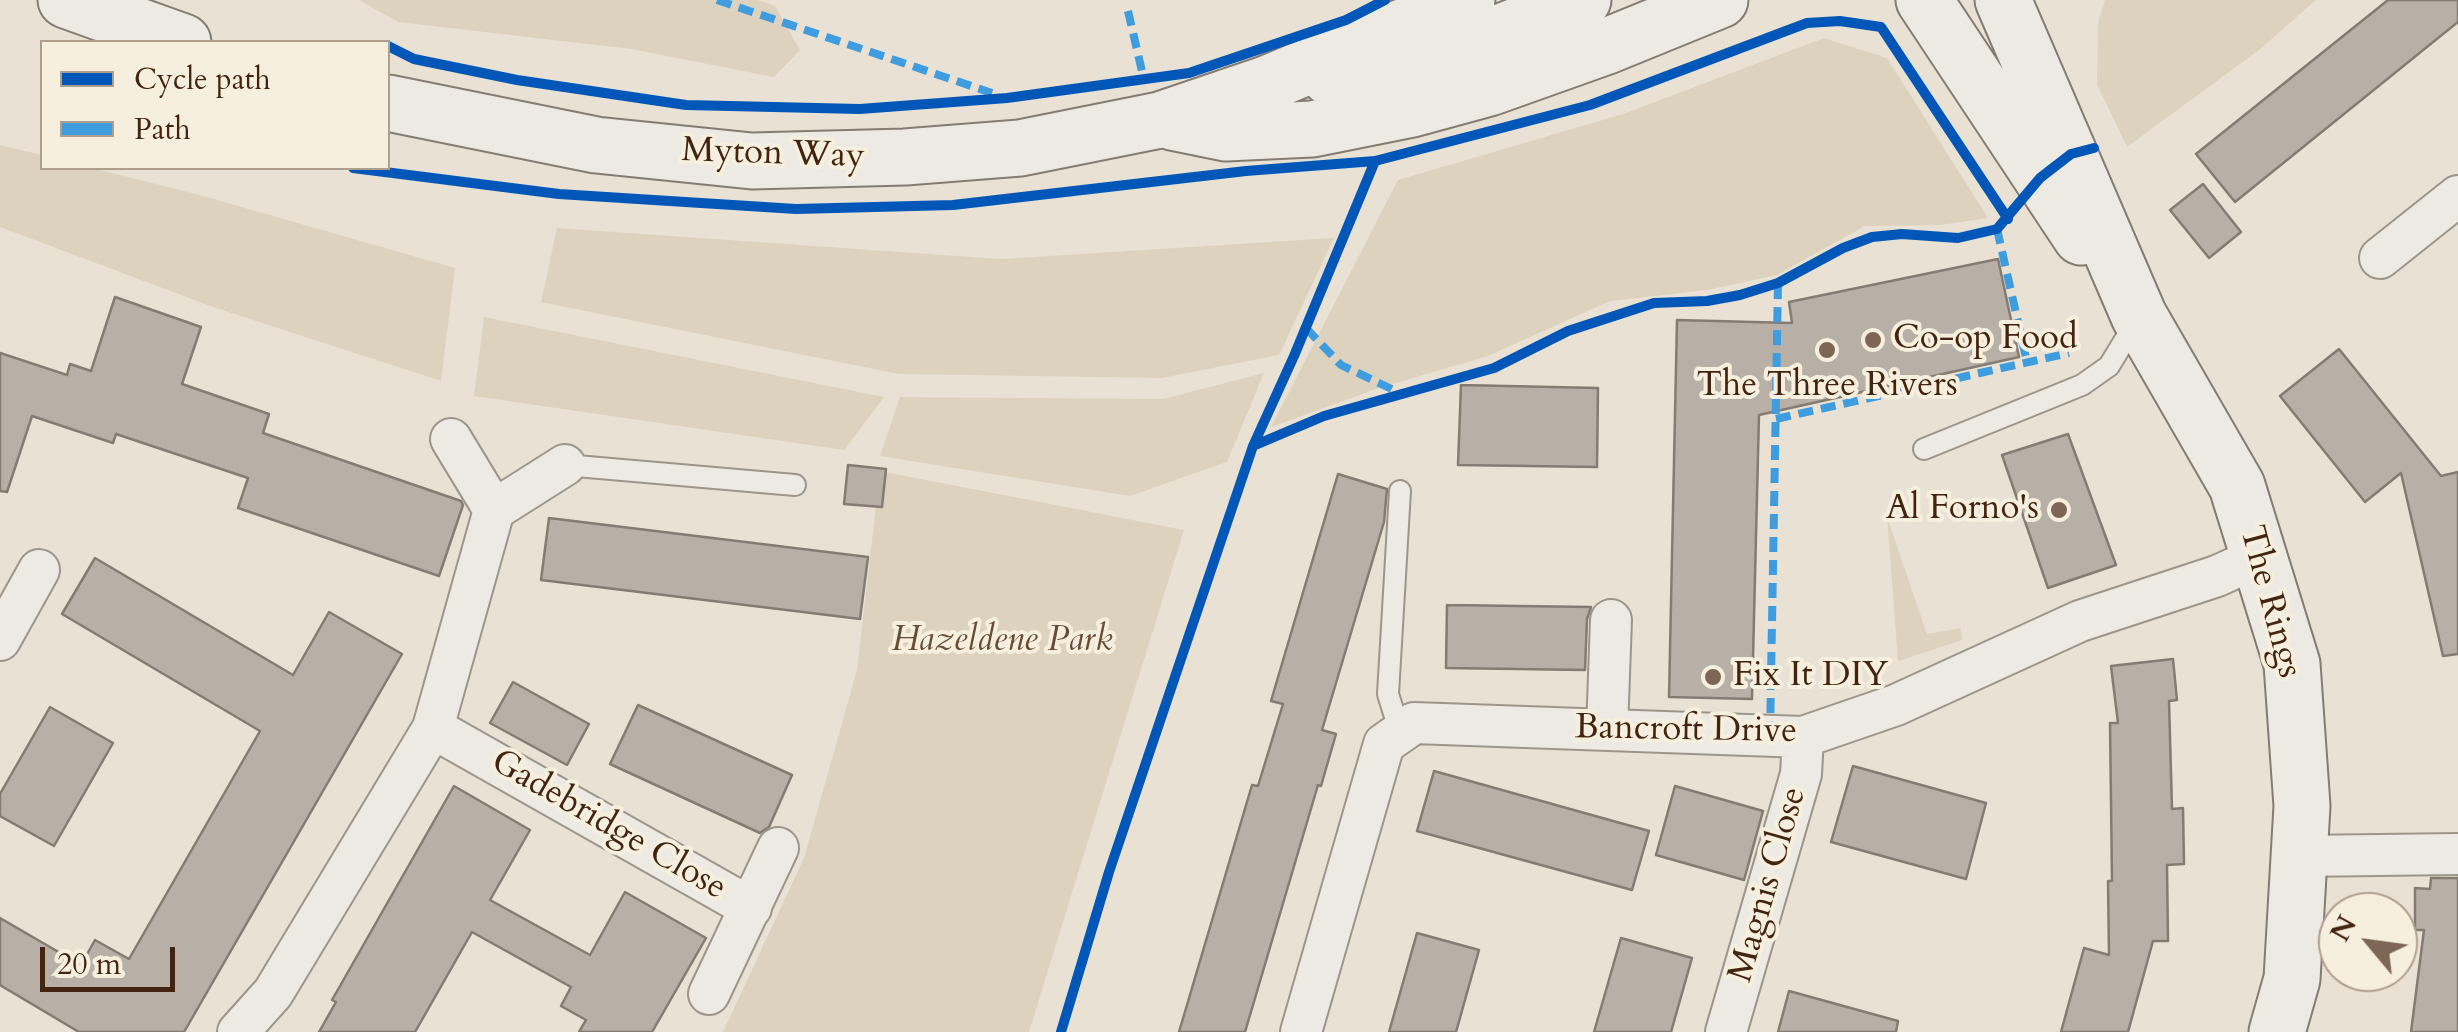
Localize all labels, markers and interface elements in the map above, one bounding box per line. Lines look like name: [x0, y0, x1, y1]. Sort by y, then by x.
legend: [40, 40, 390, 170]
text: Cycle path: [134, 59, 271, 100]
text: Path: [134, 109, 191, 150]
street label: Myton Way: [681, 131, 865, 179]
place label: Co-op Food: [1893, 319, 2078, 361]
marker: Co-op Food: [1862, 329, 1884, 351]
marker: The Three Rivers: [1816, 339, 1838, 361]
place label: The Three Rivers: [1696, 366, 1958, 408]
place label: Al Forno's: [1886, 489, 2039, 531]
marker: Al Forno's: [2048, 499, 2070, 521]
street label: The Rings: [2229, 521, 2309, 683]
park label: Hazeldene Park: [891, 621, 1113, 663]
place label: Fix It DIY: [1733, 656, 1888, 698]
marker: Fix It DIY: [1702, 666, 1724, 688]
street label: Bancroft Drive: [1575, 708, 1797, 754]
street label: Gadebridge Close: [483, 742, 733, 910]
street label: Magnis Close: [1721, 783, 1817, 987]
north arrow: [2318, 892, 2418, 992]
text: N: [2321, 909, 2366, 948]
scale bar: [45, 927, 180, 989]
text: 20 m: [57, 944, 121, 985]

